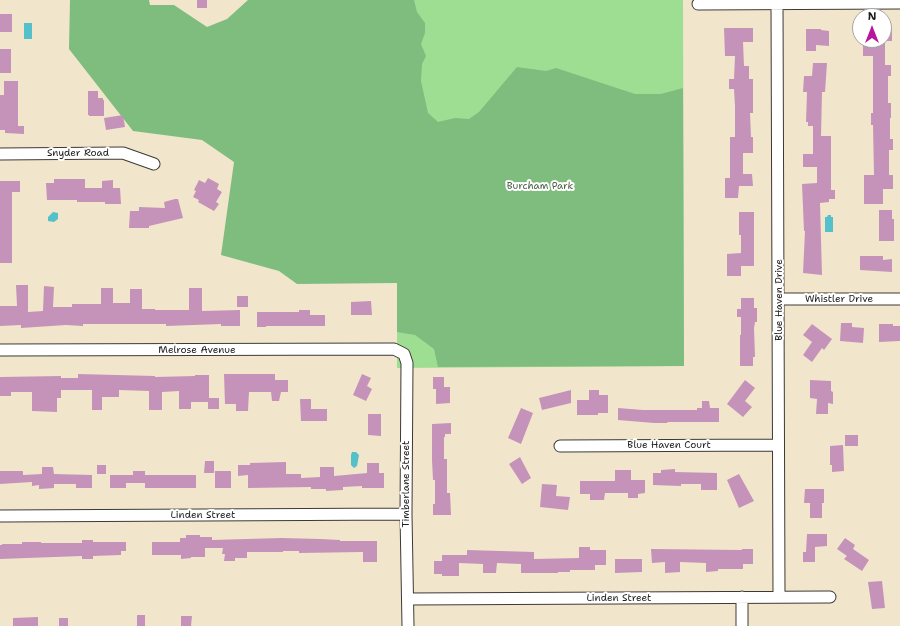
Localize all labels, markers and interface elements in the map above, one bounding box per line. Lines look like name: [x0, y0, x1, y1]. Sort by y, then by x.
north arrow: [852, 8, 892, 48]
text: N: [868, 9, 876, 24]
street label: Snyder Road: [47, 147, 109, 159]
park label: Burcham Park: [507, 180, 573, 192]
street label: Blue Haven Drive: [773, 259, 785, 341]
street label: Whistler Drive: [805, 293, 873, 305]
street label: Melrose Avenue: [158, 344, 236, 356]
street label: Blue Haven Court: [627, 439, 711, 451]
street label: Timberlane Street: [400, 441, 412, 527]
street label: Linden Street: [171, 509, 235, 521]
street label: Linden Street: [587, 592, 651, 604]

